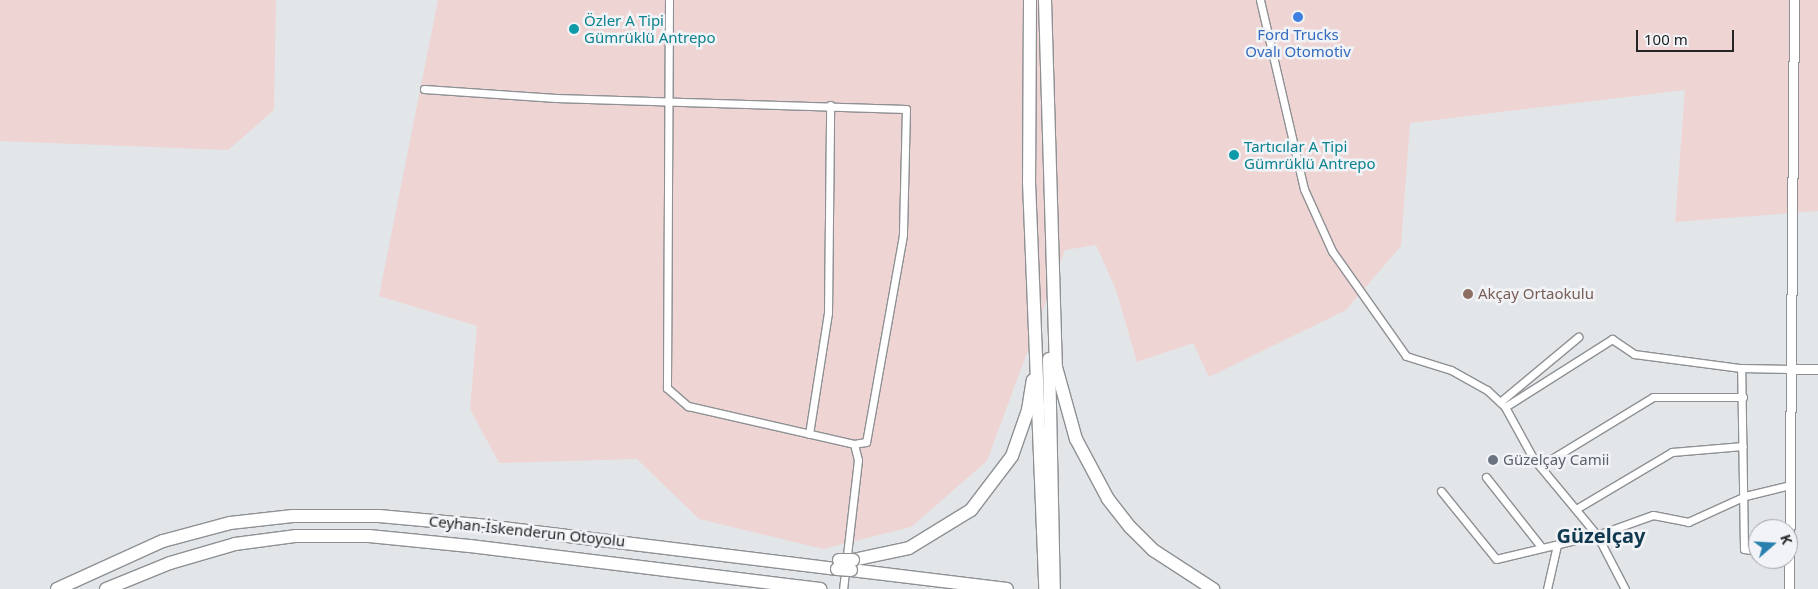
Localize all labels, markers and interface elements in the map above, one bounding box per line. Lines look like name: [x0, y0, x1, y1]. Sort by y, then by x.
place label: Özler A Tipi Gümrüklü Antrepo: [584, 11, 716, 46]
marker: Ford Trucks Ovalı Otomotiv: [1292, 11, 1304, 23]
scale bar: [1638, 20, 1736, 52]
marker: Özler A Tipi Gümrüklü Antrepo: [568, 23, 580, 35]
place label: Ford Trucks Ovalı Otomotiv: [1245, 25, 1351, 60]
text: 100 m: [1644, 29, 1688, 49]
place label: Tartıcılar A Tipi Gümrüklü Antrepo: [1244, 137, 1376, 172]
marker: Tartıcılar A Tipi Gümrüklü Antrepo: [1228, 149, 1240, 161]
place label: Akçay Ortaokulu: [1478, 285, 1594, 303]
marker: Akçay Ortaokulu: [1462, 288, 1474, 300]
place label: Güzelçay Camii: [1503, 451, 1609, 469]
marker: Güzelçay Camii: [1487, 454, 1499, 466]
street label: Ceyhan-İskenderun Otoyolu: [428, 512, 626, 550]
north arrow: [1748, 519, 1798, 569]
district label: Güzelçay: [1557, 523, 1645, 547]
text: K: [1776, 532, 1797, 547]

